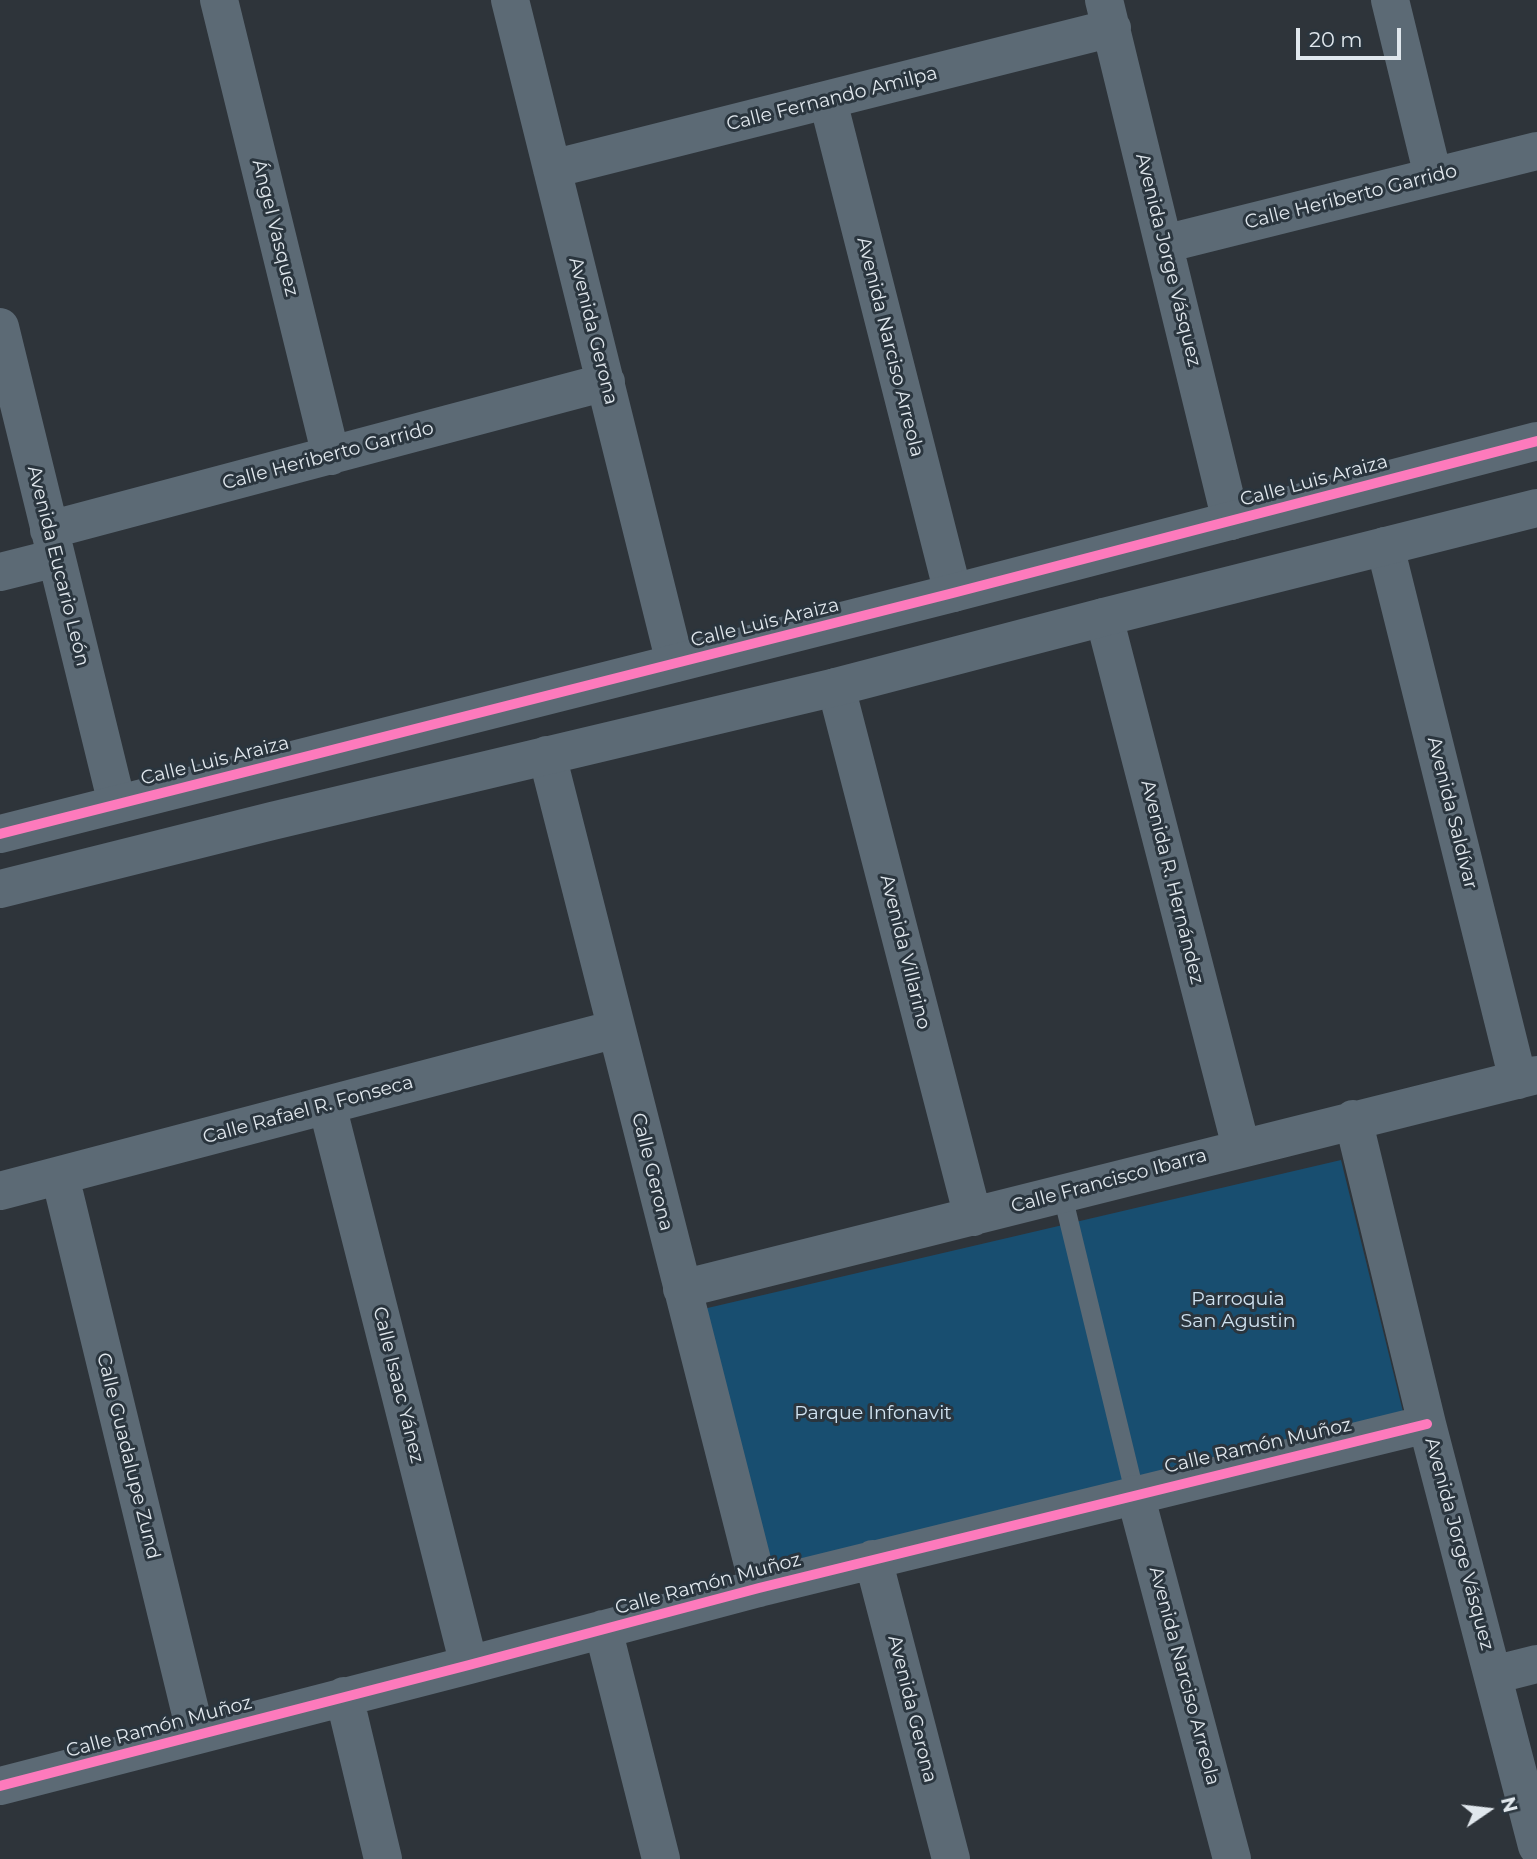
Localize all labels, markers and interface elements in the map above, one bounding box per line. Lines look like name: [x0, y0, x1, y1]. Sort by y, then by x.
scale bar: [1299, 14, 1404, 58]
text: 20 m: [1309, 27, 1363, 52]
street label: Calle Fernando Amilpa: [724, 62, 940, 136]
street label: Avenida Jorge Vásquez: [1130, 151, 1206, 369]
street label: Ángel Vasquez: [247, 157, 303, 299]
street label: Calle Heriberto Garrido: [1242, 160, 1460, 234]
street label: Avenida Narciso Arreola: [852, 235, 928, 459]
street label: Avenida Gerona: [564, 255, 622, 407]
street label: Calle Heriberto Garrido: [220, 417, 436, 495]
street label: Calle Luis Araiza: [1238, 450, 1390, 512]
street label: Avenida Eucario León: [22, 463, 94, 669]
street label: Calle Luis Araiza: [688, 594, 842, 652]
street label: Calle Luis Araiza: [138, 732, 292, 790]
street label: Avenida Saldívar: [1422, 734, 1482, 892]
street label: Avenida R. Hernández: [1136, 778, 1208, 986]
street label: Avenida Villarino: [875, 872, 935, 1032]
street label: Calle Rafael R. Fonseca: [200, 1071, 416, 1149]
street label: Calle Gerona: [626, 1111, 678, 1233]
street label: Calle Francisco Ibarra: [1009, 1144, 1209, 1218]
park label: Parroquia San Agustin: [1181, 1288, 1295, 1332]
street label: Calle Isaac Yánez: [368, 1304, 428, 1466]
street label: Calle Guadalupe Zund: [91, 1350, 165, 1562]
park label: Parque Infonavit: [794, 1402, 952, 1424]
street label: Calle Ramón Muñoz: [1162, 1413, 1354, 1479]
street label: Avenida Jorge Vásquez: [1420, 1435, 1498, 1653]
street label: Calle Ramón Muñoz: [613, 1548, 803, 1620]
street label: Avenida Narciso Arreola: [1144, 1564, 1224, 1788]
street label: Avenida Gerona: [883, 1633, 941, 1785]
street label: Calle Ramón Muñoz: [64, 1691, 254, 1763]
north arrow: [1453, 1775, 1523, 1845]
text: N: [1496, 1795, 1522, 1815]

